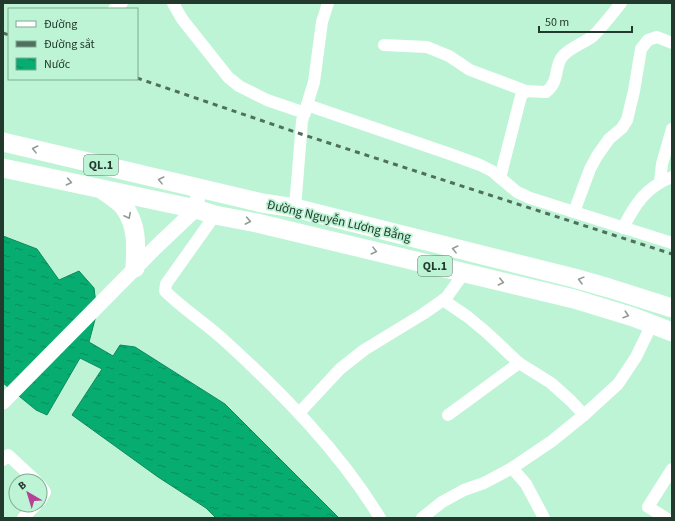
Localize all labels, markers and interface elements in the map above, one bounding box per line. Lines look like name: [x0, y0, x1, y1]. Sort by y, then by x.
legend: [8, 8, 138, 80]
scale bar: [539, 8, 632, 34]
text: 50 m: [545, 14, 569, 31]
text: Đường: [44, 16, 77, 33]
text: Đường sắt: [44, 36, 95, 53]
text: Nước: [44, 56, 71, 73]
one-way arrow: [31, 146, 38, 154]
road number: QL.1: [84, 155, 118, 175]
one-way arrow: [158, 176, 164, 184]
one-way arrow: [65, 177, 72, 185]
street label: Đường Nguyễn Lương Bằng: [265, 196, 413, 246]
one-way arrow: [123, 212, 131, 220]
one-way arrow: [245, 217, 251, 225]
one-way arrow: [452, 245, 459, 254]
one-way arrow: [371, 247, 377, 255]
road number: QL.1: [418, 256, 452, 276]
one-way arrow: [497, 277, 504, 285]
one-way arrow: [578, 277, 585, 285]
one-way arrow: [622, 310, 629, 319]
north arrow: [8, 473, 48, 513]
text: B: [15, 477, 30, 493]

